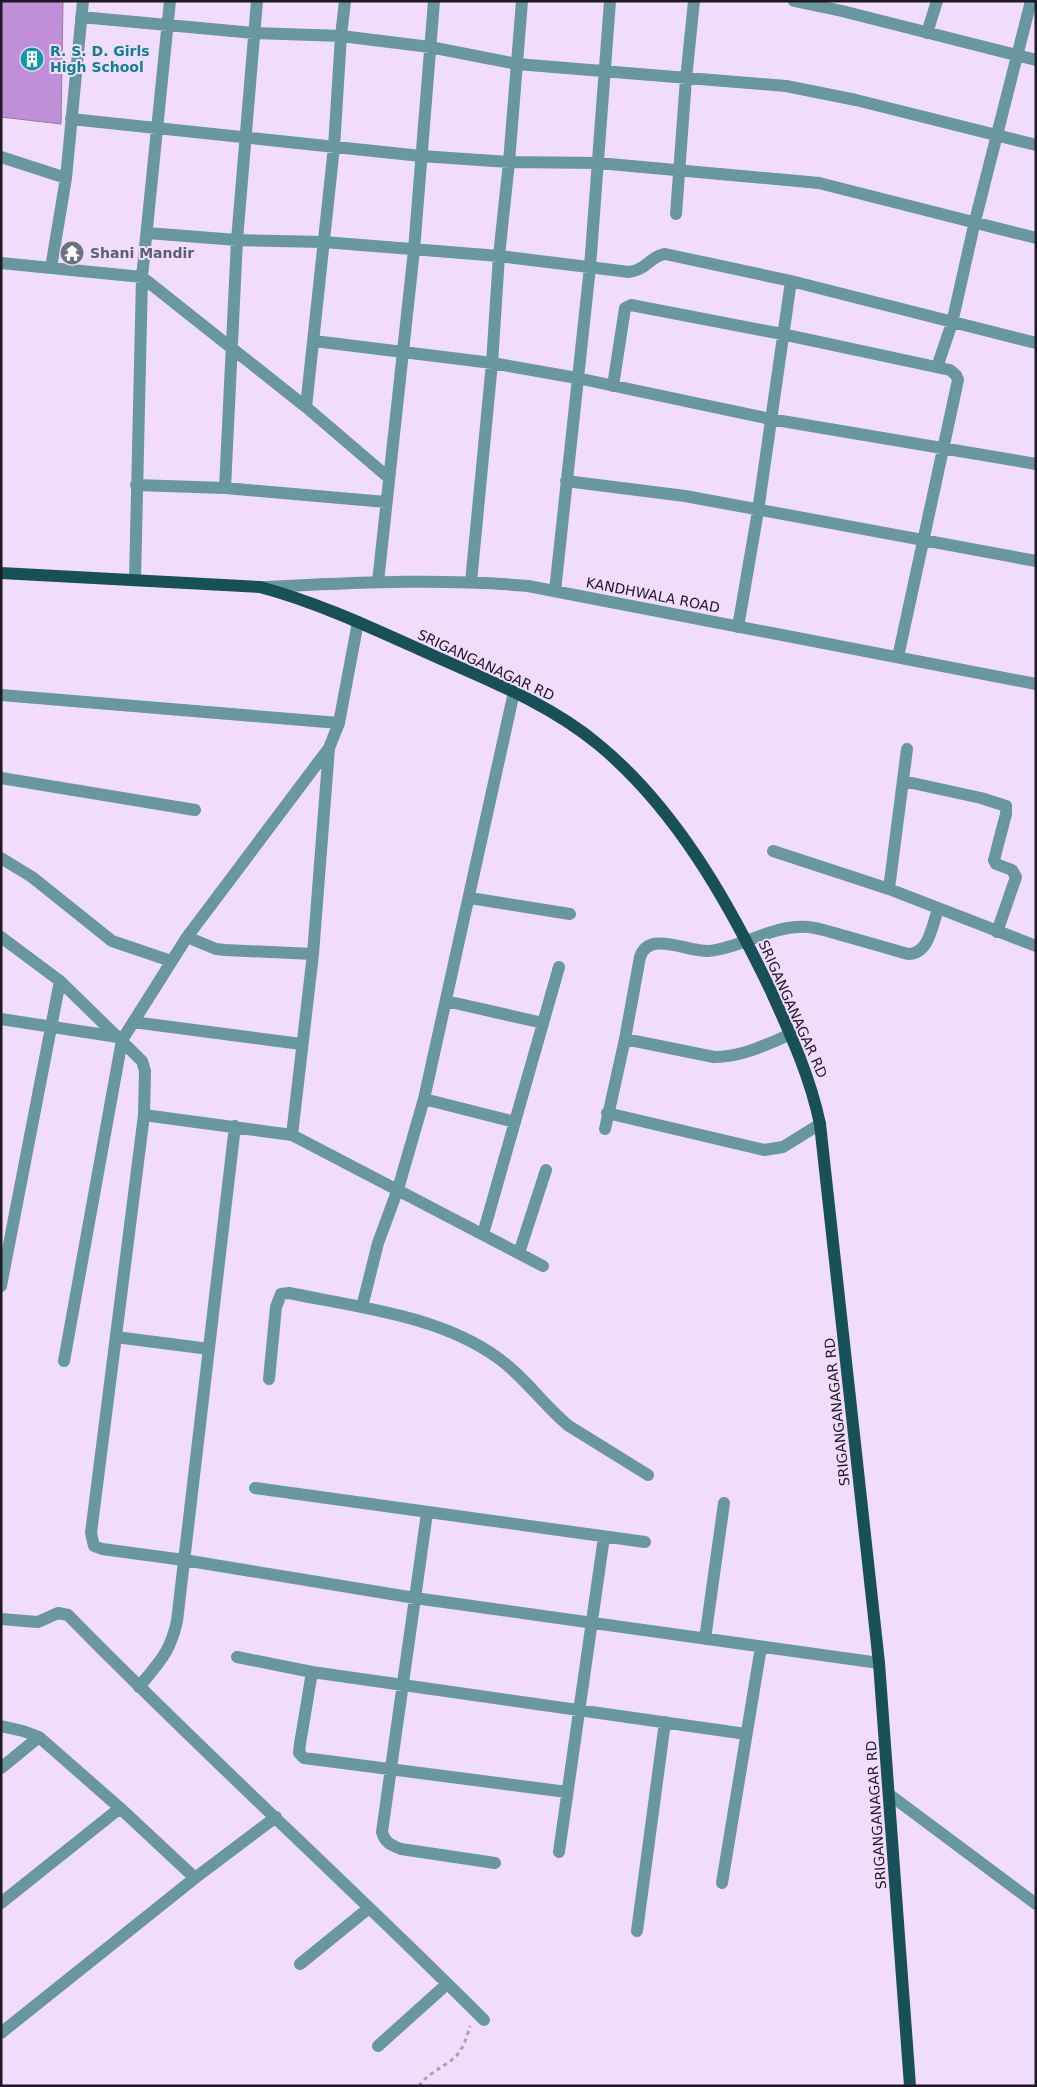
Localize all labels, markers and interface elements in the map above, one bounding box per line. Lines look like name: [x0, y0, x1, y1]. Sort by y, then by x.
place label: R. S. D. Girls High School: [50, 43, 150, 75]
building icon: R. S. D. Girls High School: [19, 46, 45, 72]
temple icon: Shani Mandir: [59, 240, 85, 266]
place label: Shani Mandir: [90, 245, 194, 261]
street label: KANDHWALA ROAD: [585, 574, 721, 616]
street label: SRIGANGANAGAR RD: [415, 626, 557, 704]
street label: SRIGANGANAGAR RD: [755, 938, 831, 1080]
street label: SRIGANGANAGAR RD: [821, 1337, 853, 1487]
street label: SRIGANGANAGAR RD: [863, 1740, 889, 1890]

